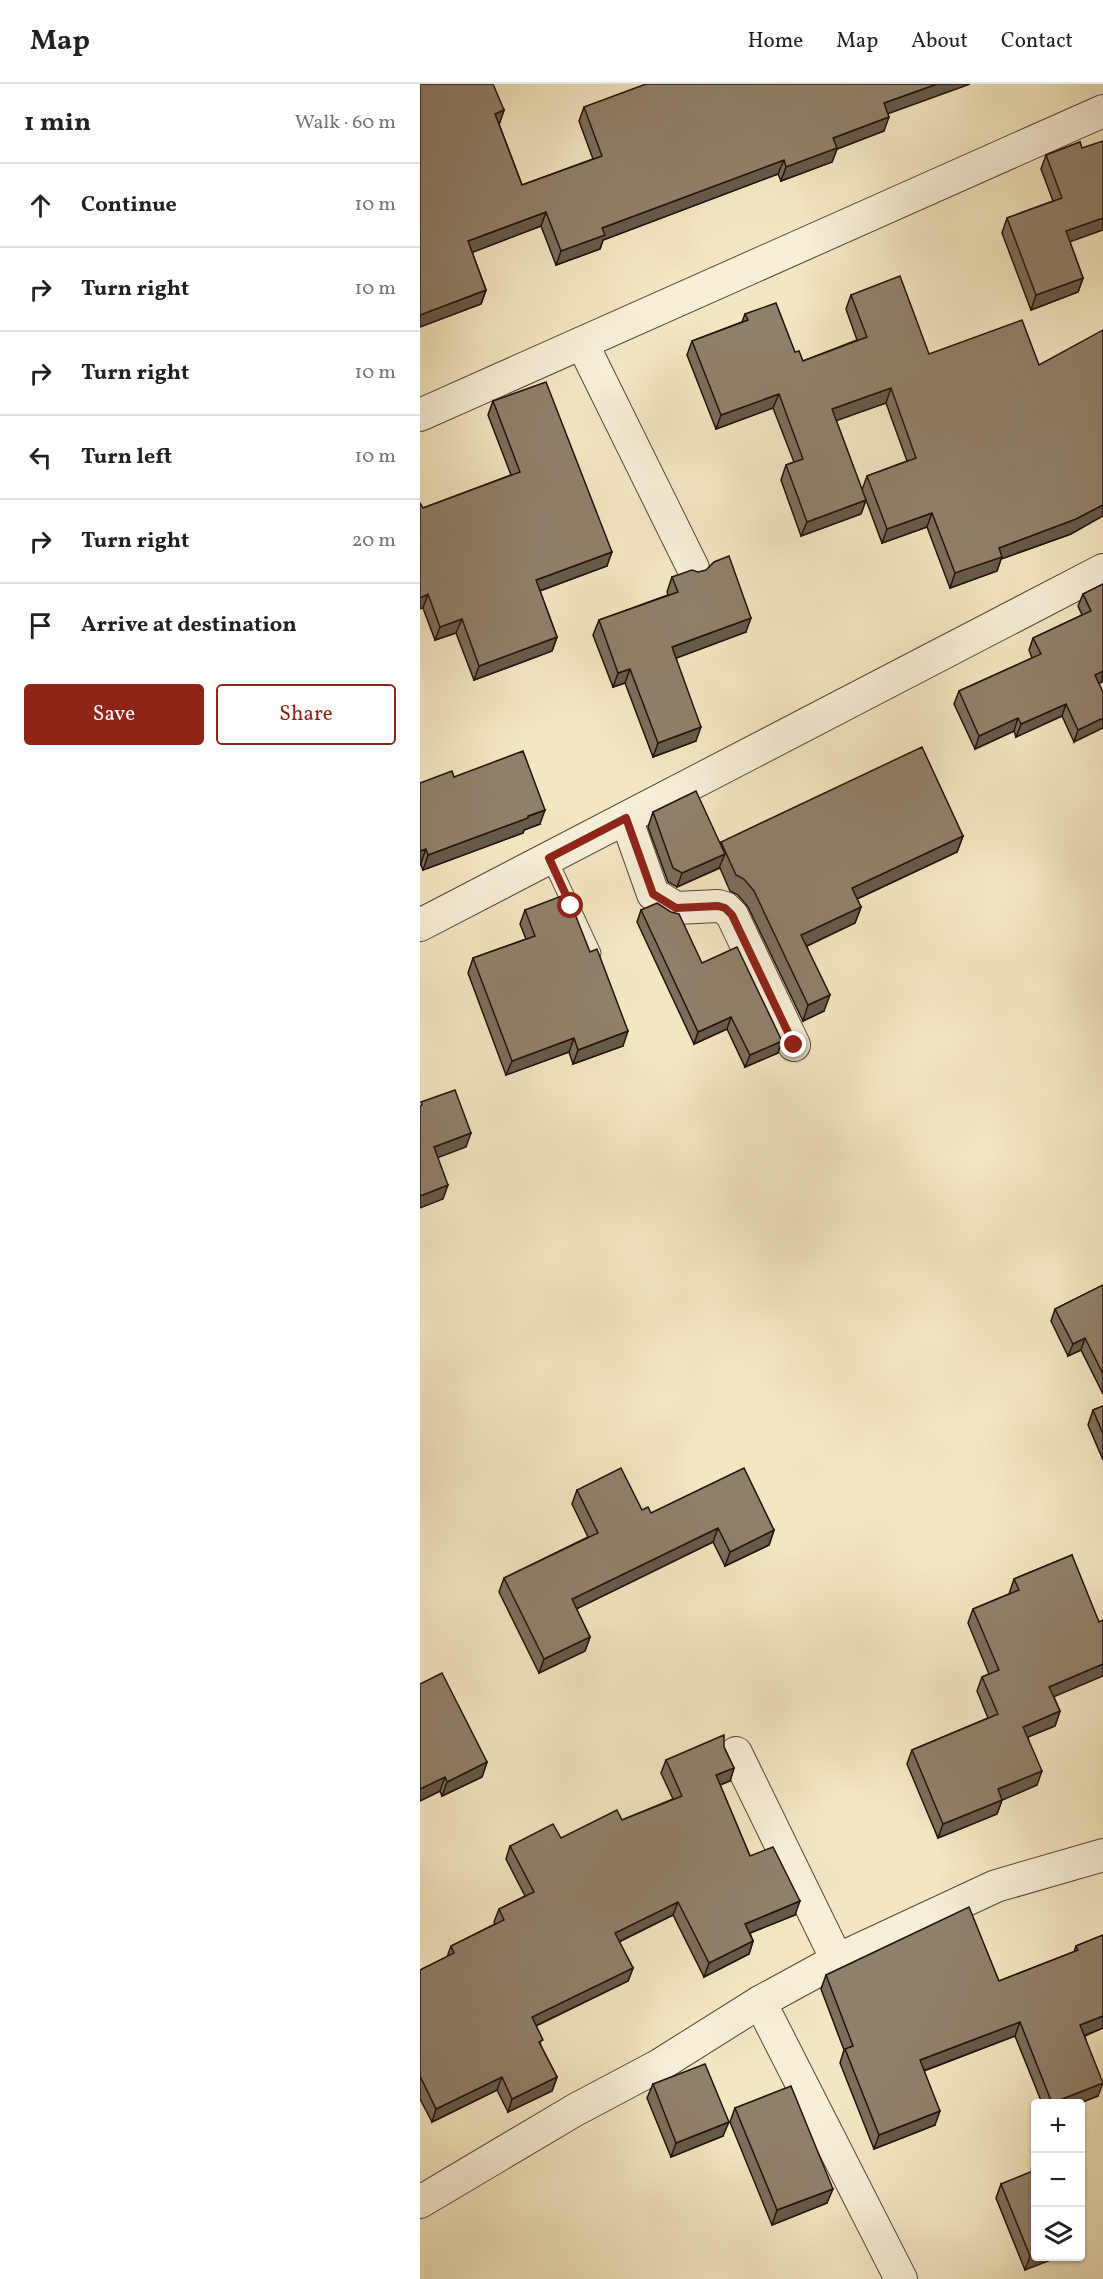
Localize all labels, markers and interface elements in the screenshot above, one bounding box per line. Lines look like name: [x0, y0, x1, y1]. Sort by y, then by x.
text: Map: [30, 22, 90, 61]
text: Home: [748, 27, 803, 56]
text: Map: [836, 27, 878, 56]
text: About: [911, 27, 968, 56]
text: Contact: [1001, 27, 1073, 56]
text: 1 min: [24, 105, 91, 141]
text: Walk · 60 m: [295, 109, 396, 137]
icon: ahead: [24, 189, 57, 222]
text: Continue: [81, 190, 177, 221]
text: 10 m: [355, 191, 396, 219]
icon: right: [24, 273, 57, 306]
text: Turn right: [81, 274, 189, 305]
text: 10 m: [355, 275, 396, 303]
icon: right: [24, 357, 57, 390]
text: Turn right: [81, 358, 189, 389]
text: 10 m: [355, 359, 396, 387]
icon: left: [24, 441, 57, 474]
text: Turn left: [81, 442, 172, 473]
text: 10 m: [355, 443, 396, 471]
icon: right: [24, 525, 57, 558]
text: Turn right: [81, 526, 189, 557]
text: 20 m: [352, 527, 396, 555]
icon: arrive: [24, 609, 57, 642]
text: Arrive at destination: [81, 610, 297, 641]
button: Save: [24, 684, 204, 745]
button: Share: [216, 684, 396, 745]
route start: [557, 892, 583, 918]
route end: [780, 1031, 806, 1057]
map controls: [1031, 2099, 1085, 2261]
button: +: [1031, 2099, 1085, 2153]
button: −: [1031, 2153, 1085, 2207]
button: layers: [1031, 2207, 1085, 2261]

